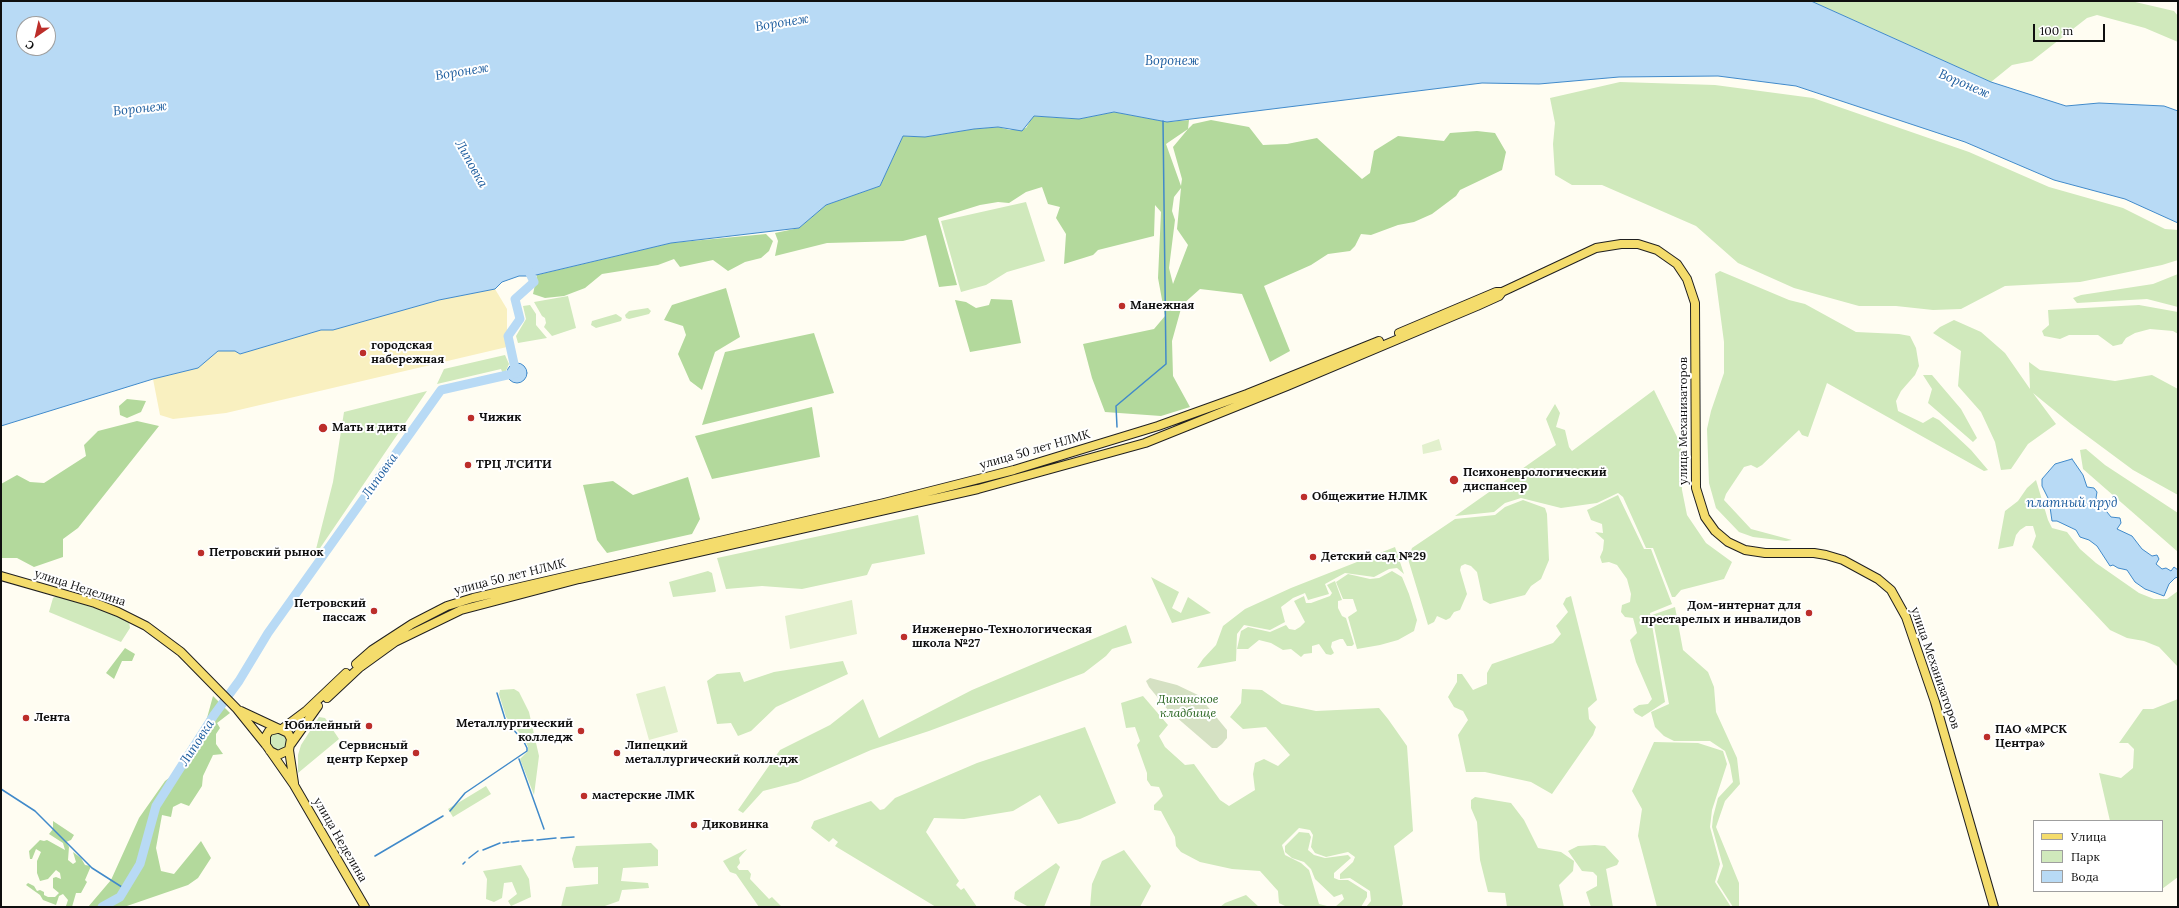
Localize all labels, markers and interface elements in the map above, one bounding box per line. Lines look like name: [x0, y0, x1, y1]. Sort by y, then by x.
water label: Воронеж: [754, 11, 810, 35]
north arrow: [16, 16, 56, 56]
scale bar: [2035, 16, 2107, 42]
text: 100 m: [2040, 23, 2073, 38]
text: С: [23, 37, 37, 53]
water label: Воронеж: [1145, 53, 1199, 69]
water label: Воронеж: [434, 60, 490, 84]
water label: Воронеж: [1936, 66, 1992, 102]
water label: Воронеж: [112, 98, 168, 120]
water label: Липовка: [452, 137, 490, 191]
place label: Манежная: [1130, 299, 1194, 313]
marker: Манежная: [1117, 301, 1127, 311]
place label: городская набережная: [371, 339, 444, 367]
marker: городская набережная: [358, 348, 368, 358]
street label: улица Механизаторов: [1677, 357, 1691, 485]
place label: Чижик: [479, 411, 521, 425]
marker: Чижик: [466, 413, 476, 423]
place label: Мать и дитя: [332, 421, 407, 435]
marker: Мать и дитя: [317, 422, 329, 434]
street label: улица 50 лет НЛМК: [978, 427, 1092, 473]
water label: Липовка: [359, 450, 401, 502]
place label: ТРЦ Л'СИТИ: [476, 458, 552, 472]
marker: ТРЦ Л'СИТИ: [463, 460, 473, 470]
place label: Психоневрологический диспансер: [1463, 466, 1607, 494]
marker: Психоневрологический диспансер: [1448, 474, 1460, 486]
place label: Общежитие НЛМК: [1312, 490, 1427, 504]
marker: Общежитие НЛМК: [1299, 492, 1309, 502]
water label: платный пруд: [2027, 495, 2117, 511]
place label: Петровский рынок: [209, 546, 324, 560]
marker: Петровский рынок: [196, 548, 206, 558]
place label: Детский сад №29: [1321, 550, 1426, 564]
marker: Детский сад №29: [1308, 552, 1318, 562]
street label: улица 50 лет НЛМК: [453, 556, 567, 598]
street label: улица Неделина: [33, 566, 127, 610]
place label: Петровский пассаж: [294, 597, 366, 625]
place label: Дом-интернат для престарелых и инвалидов: [1641, 599, 1801, 627]
street label: улица Механизаторов: [1907, 605, 1963, 731]
marker: Петровский пассаж: [369, 606, 379, 616]
marker: Дом-интернат для престарелых и инвалидов: [1804, 608, 1814, 618]
place label: Инженерно-Технологическая школа №27: [912, 623, 1092, 651]
marker: Инженерно-Технологическая школа №27: [899, 632, 909, 642]
park label: Дикинское кладбище: [1158, 693, 1218, 721]
place label: Лента: [34, 711, 70, 725]
marker: Лента: [21, 713, 31, 723]
water label: Липовка: [176, 717, 218, 769]
place label: Металлургический колледж: [456, 717, 573, 745]
place label: Юбилейный: [284, 719, 361, 733]
marker: Юбилейный: [364, 721, 374, 731]
place label: ПАО «МРСК Центра»: [1995, 723, 2067, 751]
marker: Металлургический колледж: [576, 726, 586, 736]
marker: ПАО «МРСК Центра»: [1982, 732, 1992, 742]
place label: Сервисный центр Керхер: [327, 739, 408, 767]
place label: Липецкий металлургический колледж: [625, 739, 798, 767]
marker: Сервисный центр Керхер: [411, 748, 421, 758]
marker: Липецкий металлургический колледж: [612, 748, 622, 758]
place label: мастерские ЛМК: [592, 789, 695, 803]
marker: мастерские ЛМК: [579, 791, 589, 801]
street label: улица Неделина: [310, 795, 370, 885]
place label: Диковинка: [702, 818, 769, 832]
marker: Диковинка: [689, 820, 699, 830]
legend: [2033, 820, 2163, 892]
text: Улица: [2071, 829, 2107, 844]
text: Парк: [2071, 849, 2100, 864]
text: Вода: [2071, 869, 2099, 884]

